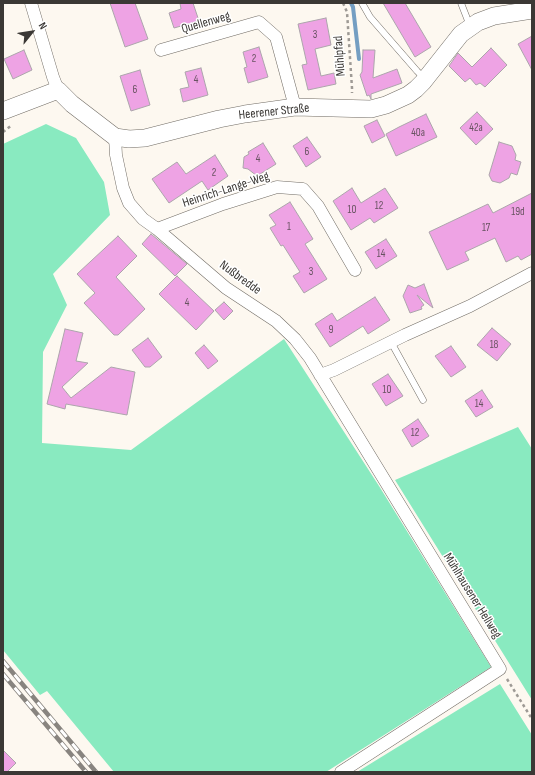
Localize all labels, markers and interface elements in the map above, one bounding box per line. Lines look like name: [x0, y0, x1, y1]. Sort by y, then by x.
street label: Quellenweg: [180, 9, 232, 37]
north arrow: [12, 12, 52, 52]
text: N: [36, 20, 50, 32]
house number: 3: [313, 28, 317, 42]
street label: Mühlpfad: [331, 35, 349, 77]
house number: 2: [252, 52, 256, 66]
house number: 4: [194, 73, 198, 87]
house number: 6: [133, 83, 137, 97]
street label: Heerener Straße: [238, 101, 310, 123]
house number: 42a: [469, 121, 483, 135]
house number: 40a: [411, 126, 425, 140]
house number: 6: [305, 145, 309, 159]
house number: 4: [256, 152, 260, 166]
house number: 2: [212, 166, 216, 180]
street label: Heinrich-Lange-Weg: [181, 169, 271, 211]
house number: 12: [375, 199, 383, 213]
house number: 10: [348, 203, 356, 217]
house number: 19d: [511, 205, 525, 219]
house number: 1: [287, 220, 291, 234]
house number: 17: [482, 221, 490, 235]
house number: 14: [377, 247, 385, 261]
street label: Nußbredde: [216, 258, 264, 298]
house number: 3: [309, 265, 313, 279]
house number: 4: [185, 296, 189, 310]
house number: 9: [329, 323, 333, 337]
house number: 18: [490, 338, 498, 352]
house number: 10: [383, 383, 391, 397]
house number: 14: [475, 397, 483, 411]
house number: 12: [411, 426, 419, 440]
street label: Mühlhausener Hellweg: [439, 550, 505, 642]

